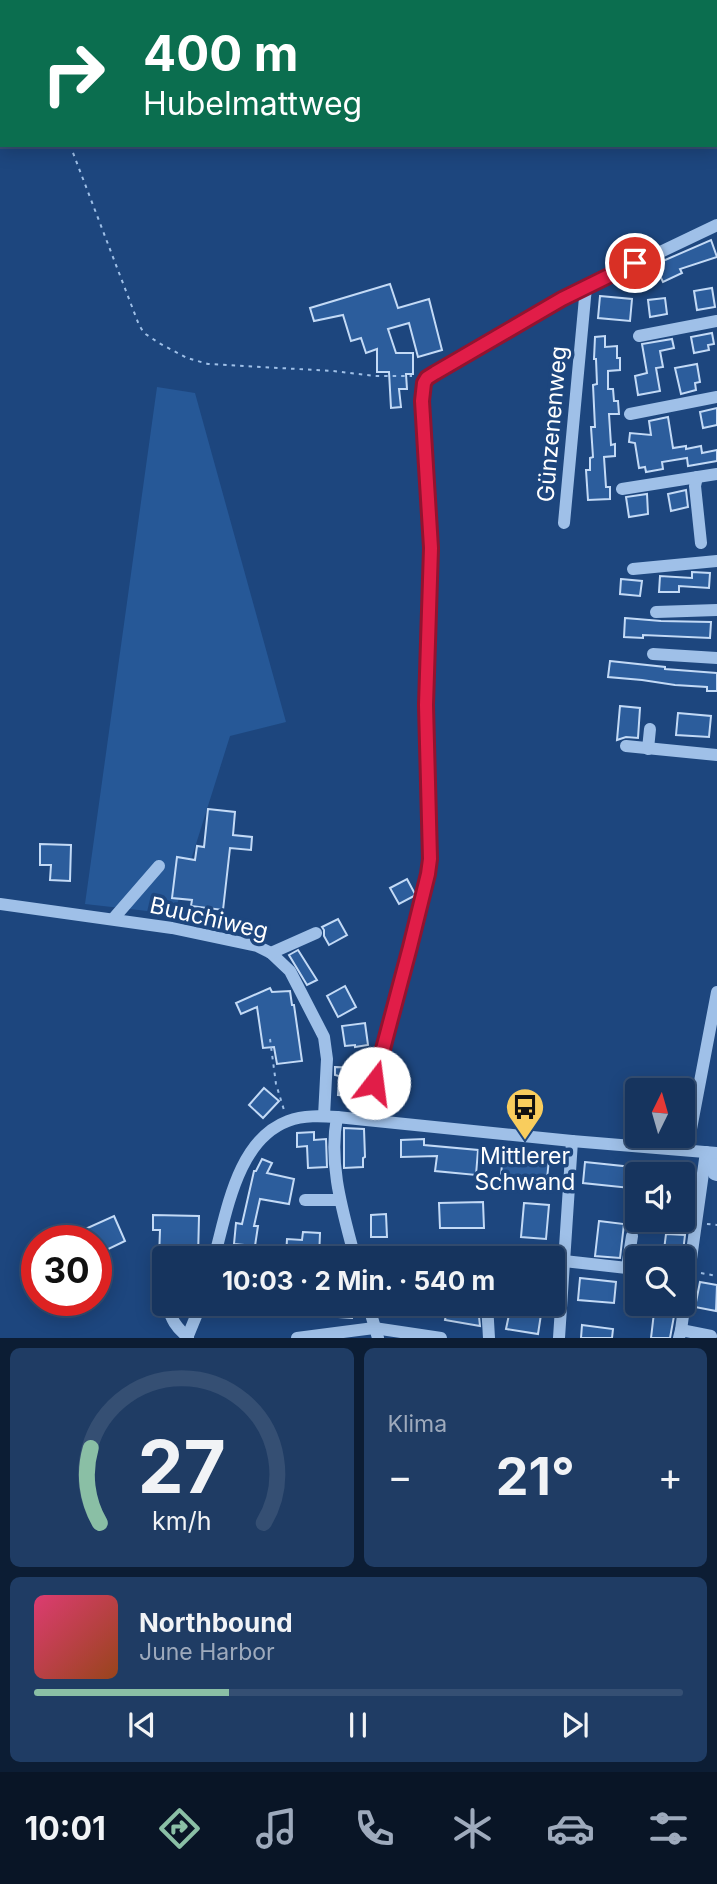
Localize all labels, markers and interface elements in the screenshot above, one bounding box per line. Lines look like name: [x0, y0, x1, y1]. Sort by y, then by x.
text: 400 m: [143, 24, 299, 83]
icon: right: [28, 28, 119, 119]
text: Hubelmattweg: [143, 84, 362, 123]
pin: [605, 233, 665, 293]
icon: arrive: [616, 244, 654, 282]
street label: Günzenenweg: [531, 345, 573, 503]
street label: Buuchiweg: [147, 891, 271, 945]
position arrow: [337, 1046, 411, 1120]
north arrow: [625, 1078, 695, 1148]
map controls: [625, 1078, 695, 1316]
bus stop icon: Mittlerer Schwand: [504, 1086, 546, 1141]
place label: Mittlerer Schwand: [475, 1142, 575, 1196]
button: sound: [625, 1162, 695, 1232]
speed limit sign: 30: [21, 1225, 112, 1316]
button: search: [625, 1246, 695, 1316]
text: 10:03 · 2 Min. · 540 m: [222, 1265, 495, 1296]
text: Klima: [388, 1410, 447, 1438]
text: 27: [138, 1423, 226, 1512]
text: 21°: [496, 1445, 575, 1508]
text: −: [388, 1453, 413, 1499]
text: +: [658, 1453, 683, 1499]
text: km/h: [152, 1506, 211, 1536]
text: Northbound: [139, 1607, 293, 1638]
text: June Harbor: [139, 1638, 275, 1666]
icon: previous: [123, 1706, 161, 1744]
icon: pause: [339, 1706, 377, 1744]
icon: next: [556, 1706, 594, 1744]
icon: directions: [155, 1804, 204, 1853]
icon: music: [252, 1804, 301, 1853]
icon: phone: [350, 1804, 399, 1853]
icon: climate: [448, 1804, 497, 1853]
icon: car: [546, 1804, 595, 1853]
icon: filters: [644, 1804, 693, 1853]
text: 10:01: [24, 1809, 106, 1848]

